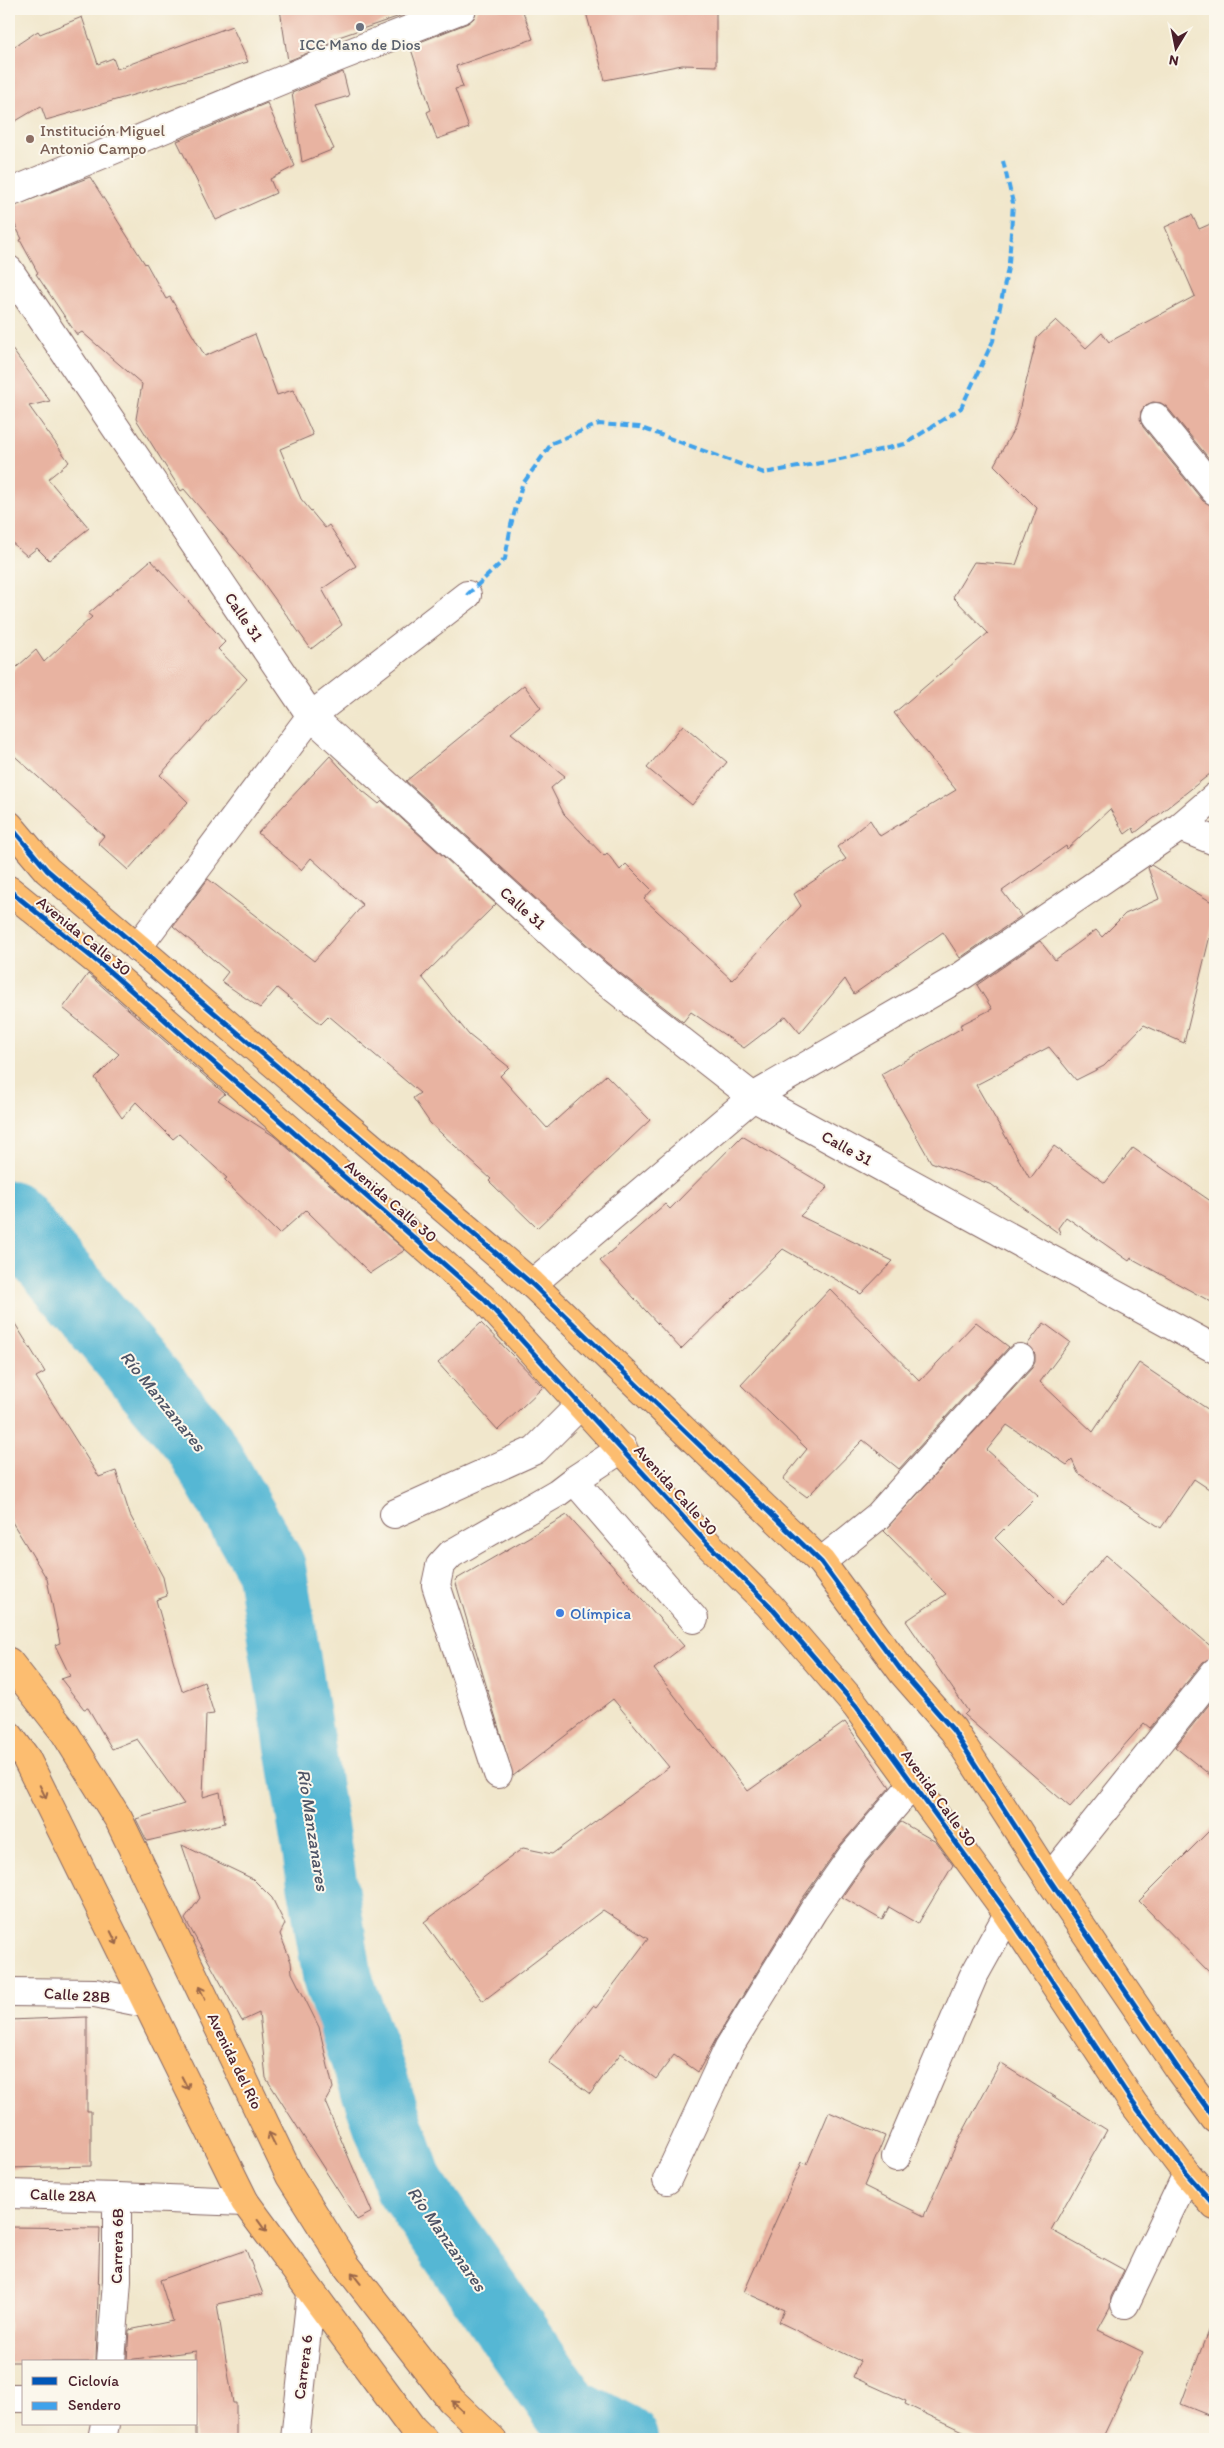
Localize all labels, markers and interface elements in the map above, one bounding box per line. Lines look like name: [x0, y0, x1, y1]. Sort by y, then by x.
marker: ICC Mano de Dios: [354, 21, 366, 33]
north arrow: [1152, 22, 1202, 72]
place label: ICC Mano de Dios: [299, 35, 421, 54]
text: N: [1168, 51, 1180, 70]
place label: Institución Miguel Antonio Campo: [40, 121, 166, 158]
marker: Institución Miguel Antonio Campo: [24, 133, 36, 145]
street label: Calle 31: [221, 589, 268, 646]
street label: Calle 31: [496, 883, 550, 934]
street label: Avenida Calle 30: [33, 892, 135, 980]
street label: Calle 31: [818, 1126, 876, 1170]
street label: Avenida Calle 30: [341, 1156, 441, 1246]
water label: Río Manzanares: [116, 1346, 211, 1457]
street label: Avenida Calle 30: [630, 1441, 722, 1539]
place label: Olímpica: [570, 1604, 631, 1623]
marker: Olímpica: [554, 1607, 566, 1619]
street label: Avenida Calle 30: [897, 1746, 981, 1850]
water label: Río Manzanares: [293, 1767, 334, 1893]
one-way arrow: [38, 1784, 48, 1799]
one-way arrow: [109, 1930, 119, 1945]
street label: Calle 28B: [43, 1983, 111, 2007]
one-way arrow: [197, 1986, 206, 2001]
street label: Avenida del Río: [204, 2010, 266, 2112]
one-way arrow: [181, 2076, 191, 2091]
one-way arrow: [267, 2132, 276, 2147]
water label: Río Manzanares: [403, 2182, 492, 2297]
street label: Calle 28A: [30, 2184, 96, 2206]
street label: Carrera 6B: [107, 2208, 127, 2284]
one-way arrow: [257, 2219, 267, 2233]
one-way arrow: [351, 2272, 362, 2285]
street label: Carrera 6: [290, 2333, 316, 2401]
legend: [22, 2360, 198, 2426]
text: Ciclovía: [68, 2372, 119, 2390]
text: Sendero: [68, 2396, 121, 2414]
one-way arrow: [450, 2400, 463, 2412]

